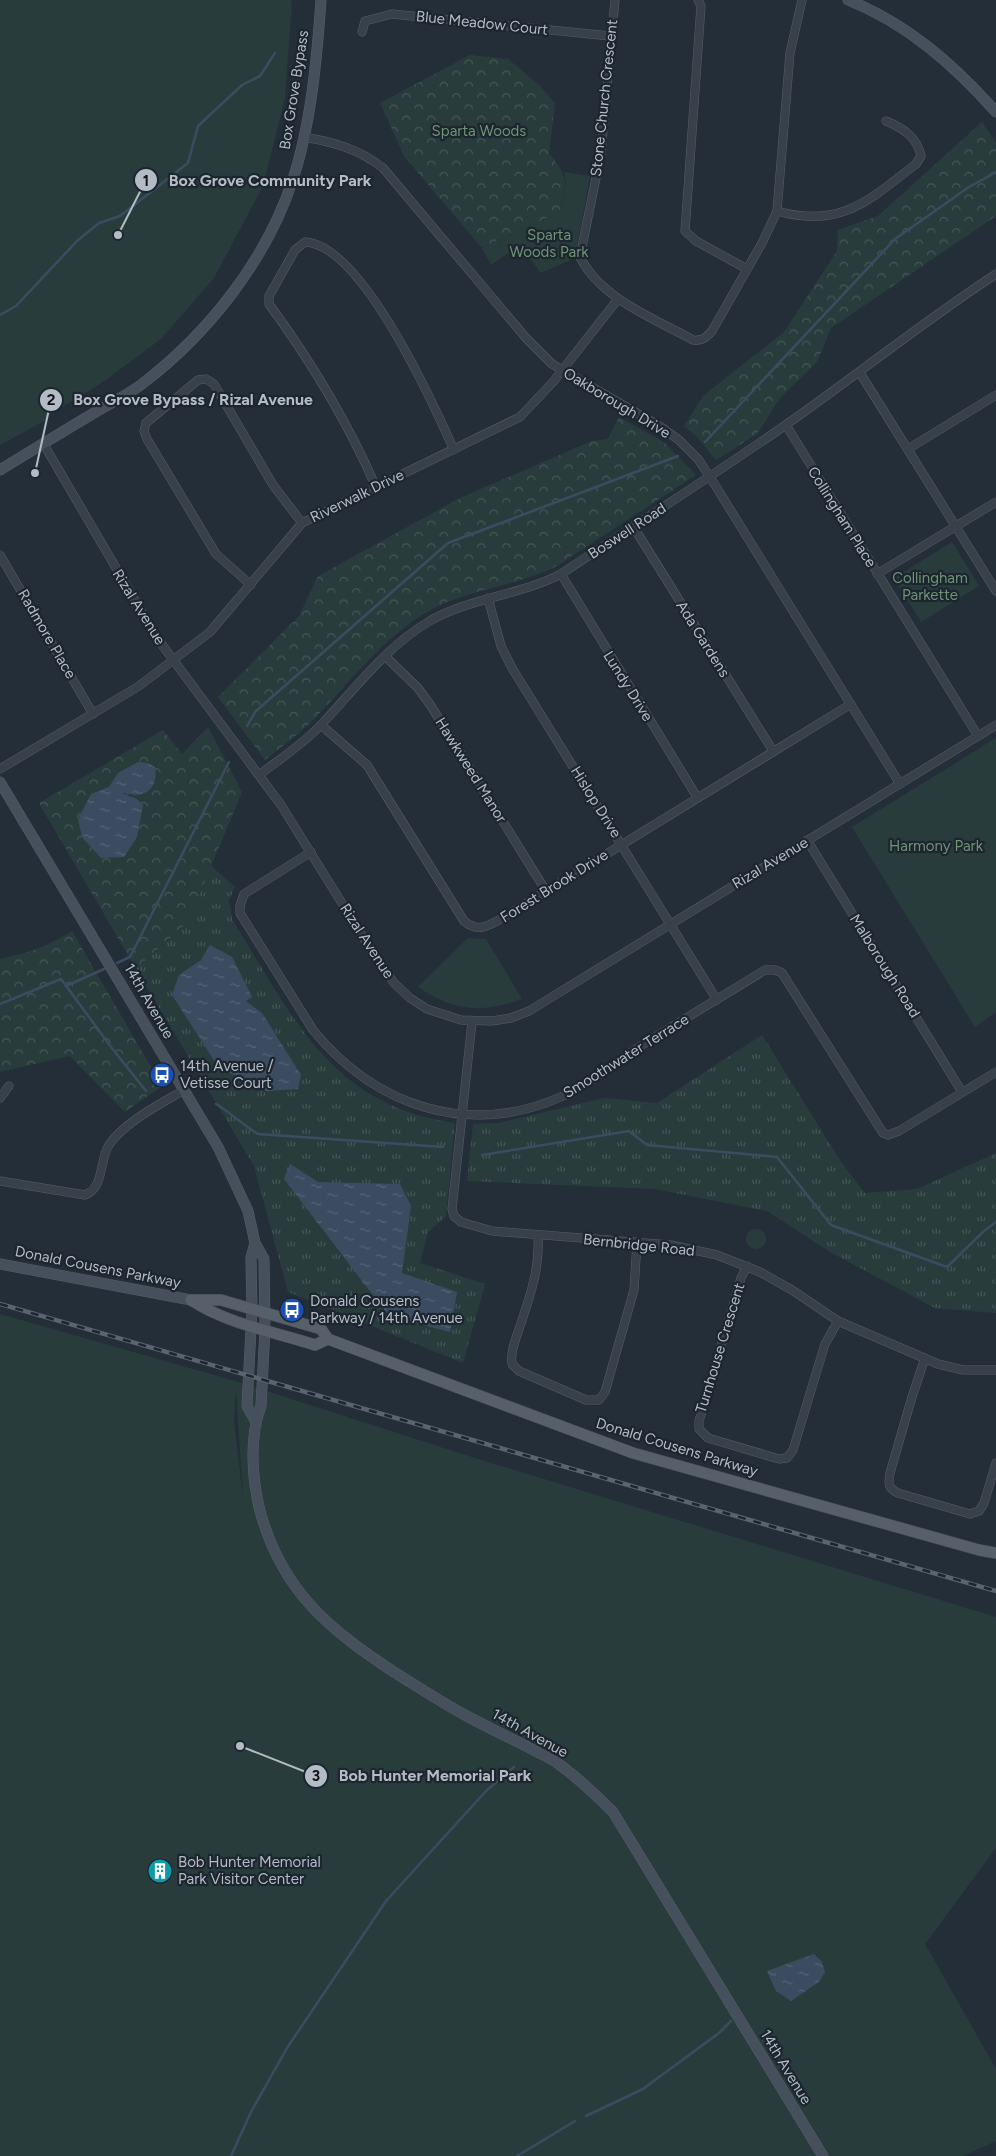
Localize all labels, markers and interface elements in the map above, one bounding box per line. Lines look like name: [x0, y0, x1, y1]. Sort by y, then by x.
street label: Blue Meadow Court: [415, 7, 549, 39]
street label: Stone Church Crescent: [587, 18, 621, 178]
street label: Box Grove Bypass: [276, 29, 312, 151]
park label: Sparta Woods: [432, 122, 526, 140]
callout: Box Grove Community Park: [134, 165, 381, 196]
text: Box Grove Community Park: [169, 171, 372, 190]
text: 1: [143, 172, 149, 190]
park label: Sparta Woods Park: [509, 226, 589, 261]
street label: Oakborough Drive: [560, 364, 674, 442]
callout: Box Grove Bypass / Rizal Avenue: [38, 384, 323, 415]
text: Box Grove Bypass / Rizal Avenue: [73, 390, 313, 409]
text: 2: [47, 391, 56, 409]
street label: Collingham Place: [804, 463, 880, 571]
street label: Riverwalk Drive: [307, 466, 407, 526]
street label: Boswell Road: [585, 499, 669, 563]
street label: Rizal Avenue: [109, 566, 169, 648]
park label: Collingham Parkette: [892, 569, 968, 604]
street label: Radmore Place: [14, 586, 80, 682]
street label: Ada Gardens: [672, 597, 734, 681]
street label: Lundy Drive: [599, 647, 657, 725]
street label: Hawkweed Manor: [431, 714, 511, 826]
street label: Hislop Drive: [567, 763, 625, 841]
street label: Rizal Avenue: [729, 833, 811, 893]
park label: Harmony Park: [889, 837, 984, 855]
street label: Forest Brook Drive: [497, 846, 611, 926]
street label: Rizal Avenue: [336, 900, 398, 982]
street label: Malborough Road: [846, 911, 924, 1021]
street label: 14th Avenue: [120, 960, 178, 1042]
street label: Smoothwater Terrace: [560, 1010, 692, 1102]
place label: 14th Avenue / Vetisse Court: [180, 1057, 274, 1092]
bus stop icon: 14th Avenue / Vetisse Court: [149, 1062, 175, 1088]
street label: Bernbridge Road: [582, 1230, 696, 1260]
street label: Donald Cousens Parkway: [14, 1242, 183, 1292]
street label: Turnhouse Crescent: [692, 1280, 748, 1415]
place label: Donald Cousens Parkway / 14th Avenue: [310, 1292, 463, 1327]
bus stop icon: Donald Cousens Parkway / 14th Avenue: [279, 1297, 305, 1323]
street label: Donald Cousens Parkway: [594, 1414, 760, 1480]
street label: 14th Avenue: [489, 1705, 571, 1761]
callout: Bob Hunter Memorial Park: [303, 1760, 541, 1791]
text: Bob Hunter Memorial Park: [339, 1766, 532, 1785]
text: 3: [312, 1767, 320, 1785]
place label: Bob Hunter Memorial Park Visitor Center: [178, 1853, 321, 1888]
building icon: Bob Hunter Memorial Park Visitor Center: [147, 1858, 173, 1884]
street label: 14th Avenue: [757, 2026, 815, 2108]

